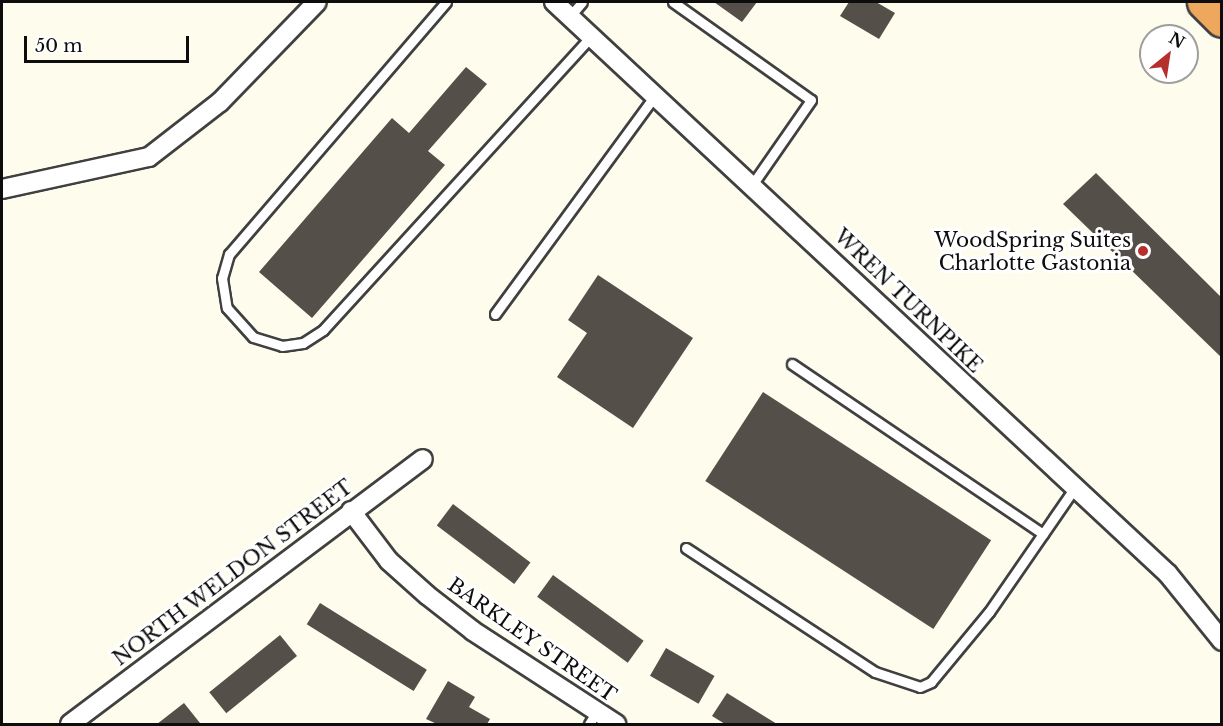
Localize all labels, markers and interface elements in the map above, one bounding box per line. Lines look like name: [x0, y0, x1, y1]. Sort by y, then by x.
scale bar: [27, 24, 192, 62]
north arrow: [1139, 24, 1199, 84]
text: N: [1165, 28, 1189, 53]
text: 50 m: [35, 35, 83, 57]
street label: WREN TURNPIKE: [829, 224, 987, 378]
place label: WoodSpring Suites Charlotte Gastonia: [934, 228, 1131, 275]
marker: WoodSpring Suites Charlotte Gastonia: [1136, 244, 1150, 258]
street label: NORTH WELDON STREET: [108, 475, 358, 671]
street label: BARKLEY STREET: [443, 573, 621, 707]

